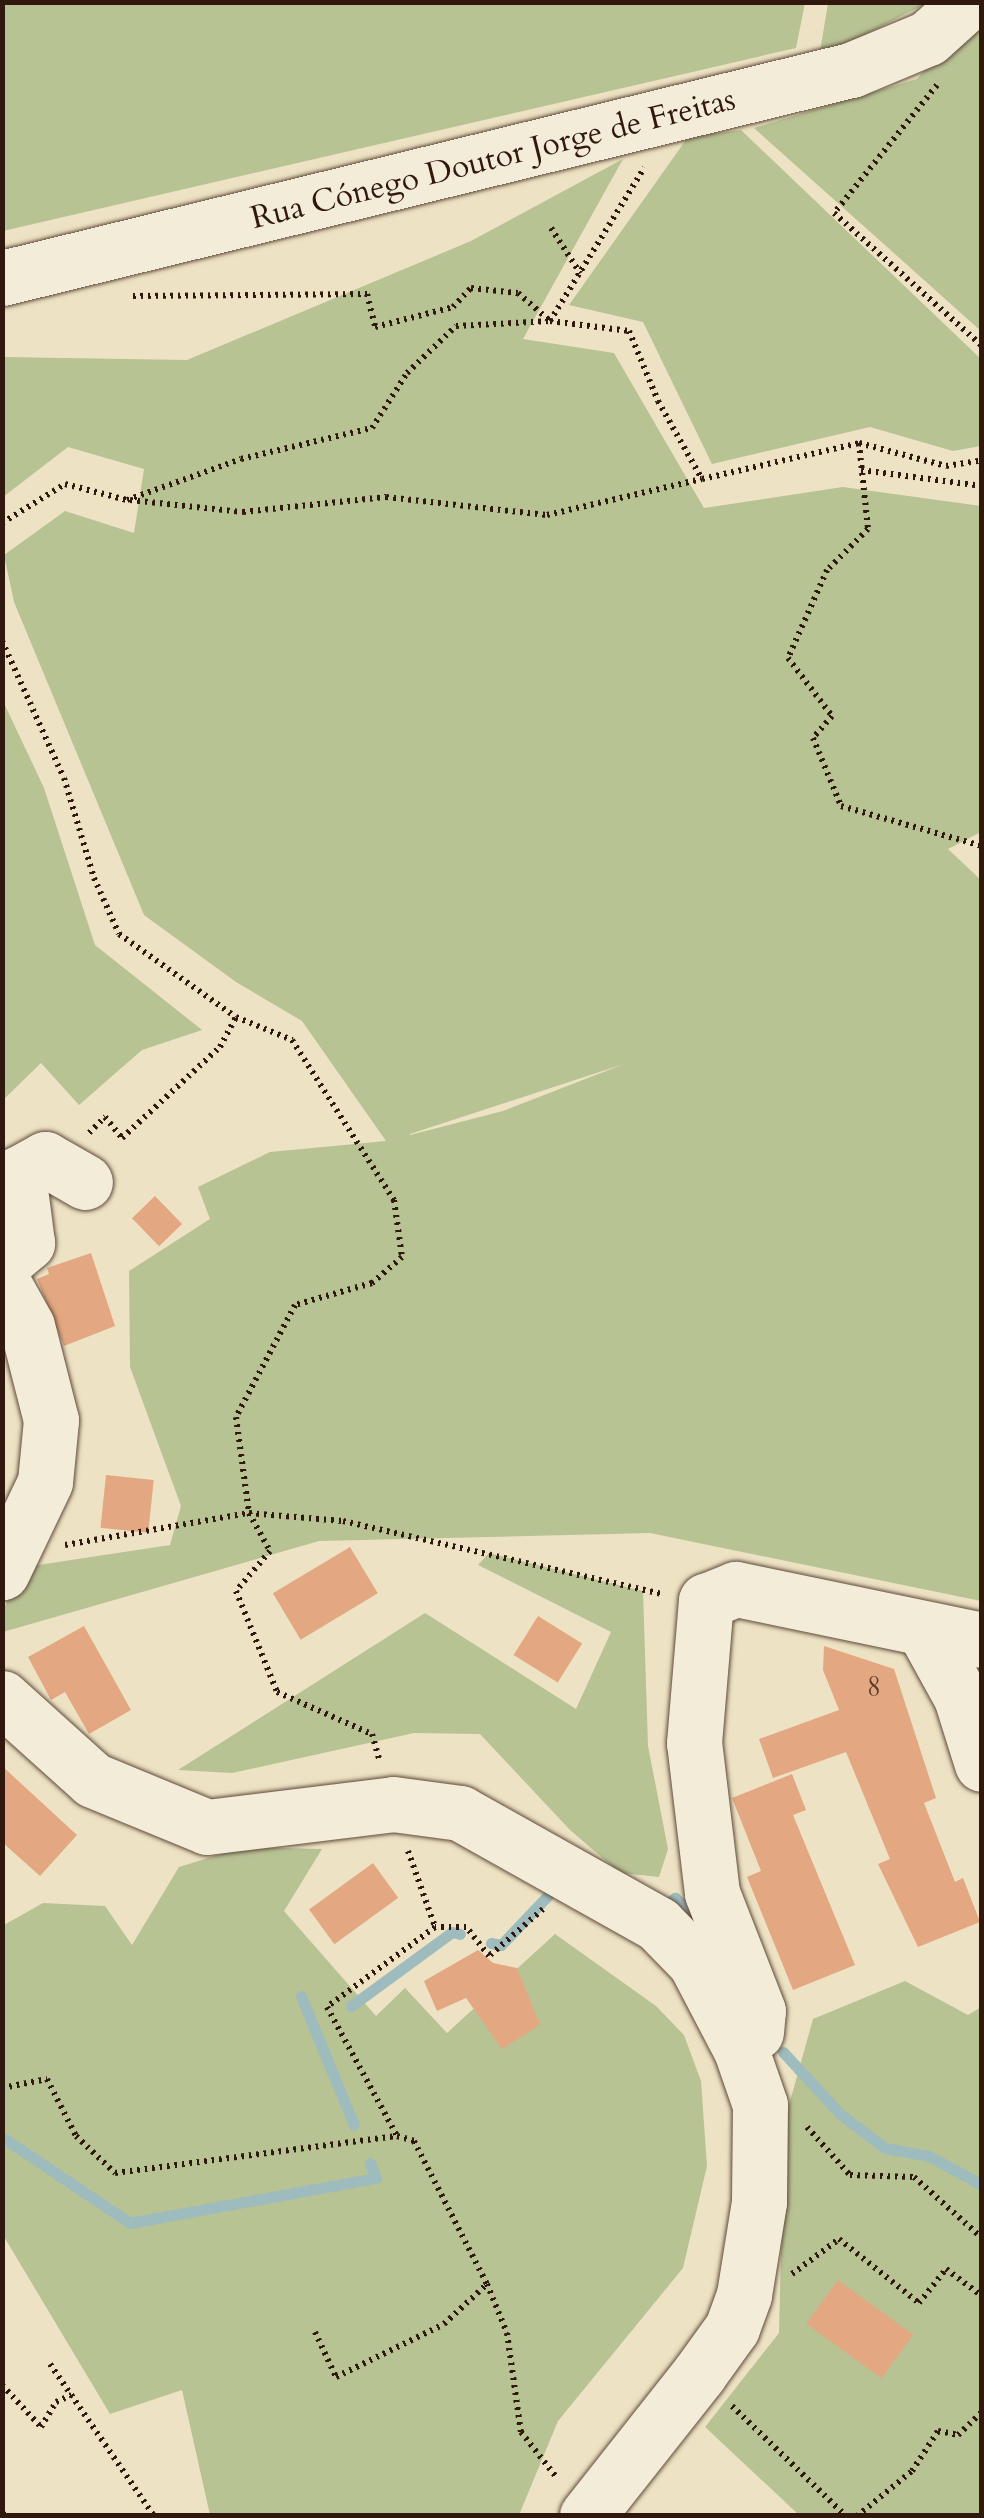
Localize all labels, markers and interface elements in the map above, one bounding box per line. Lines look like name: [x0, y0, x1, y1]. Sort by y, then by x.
street label: Rua Cónego Doutor Jorge de Freitas: [247, 80, 739, 238]
house number: 8: [867, 1670, 881, 1704]

